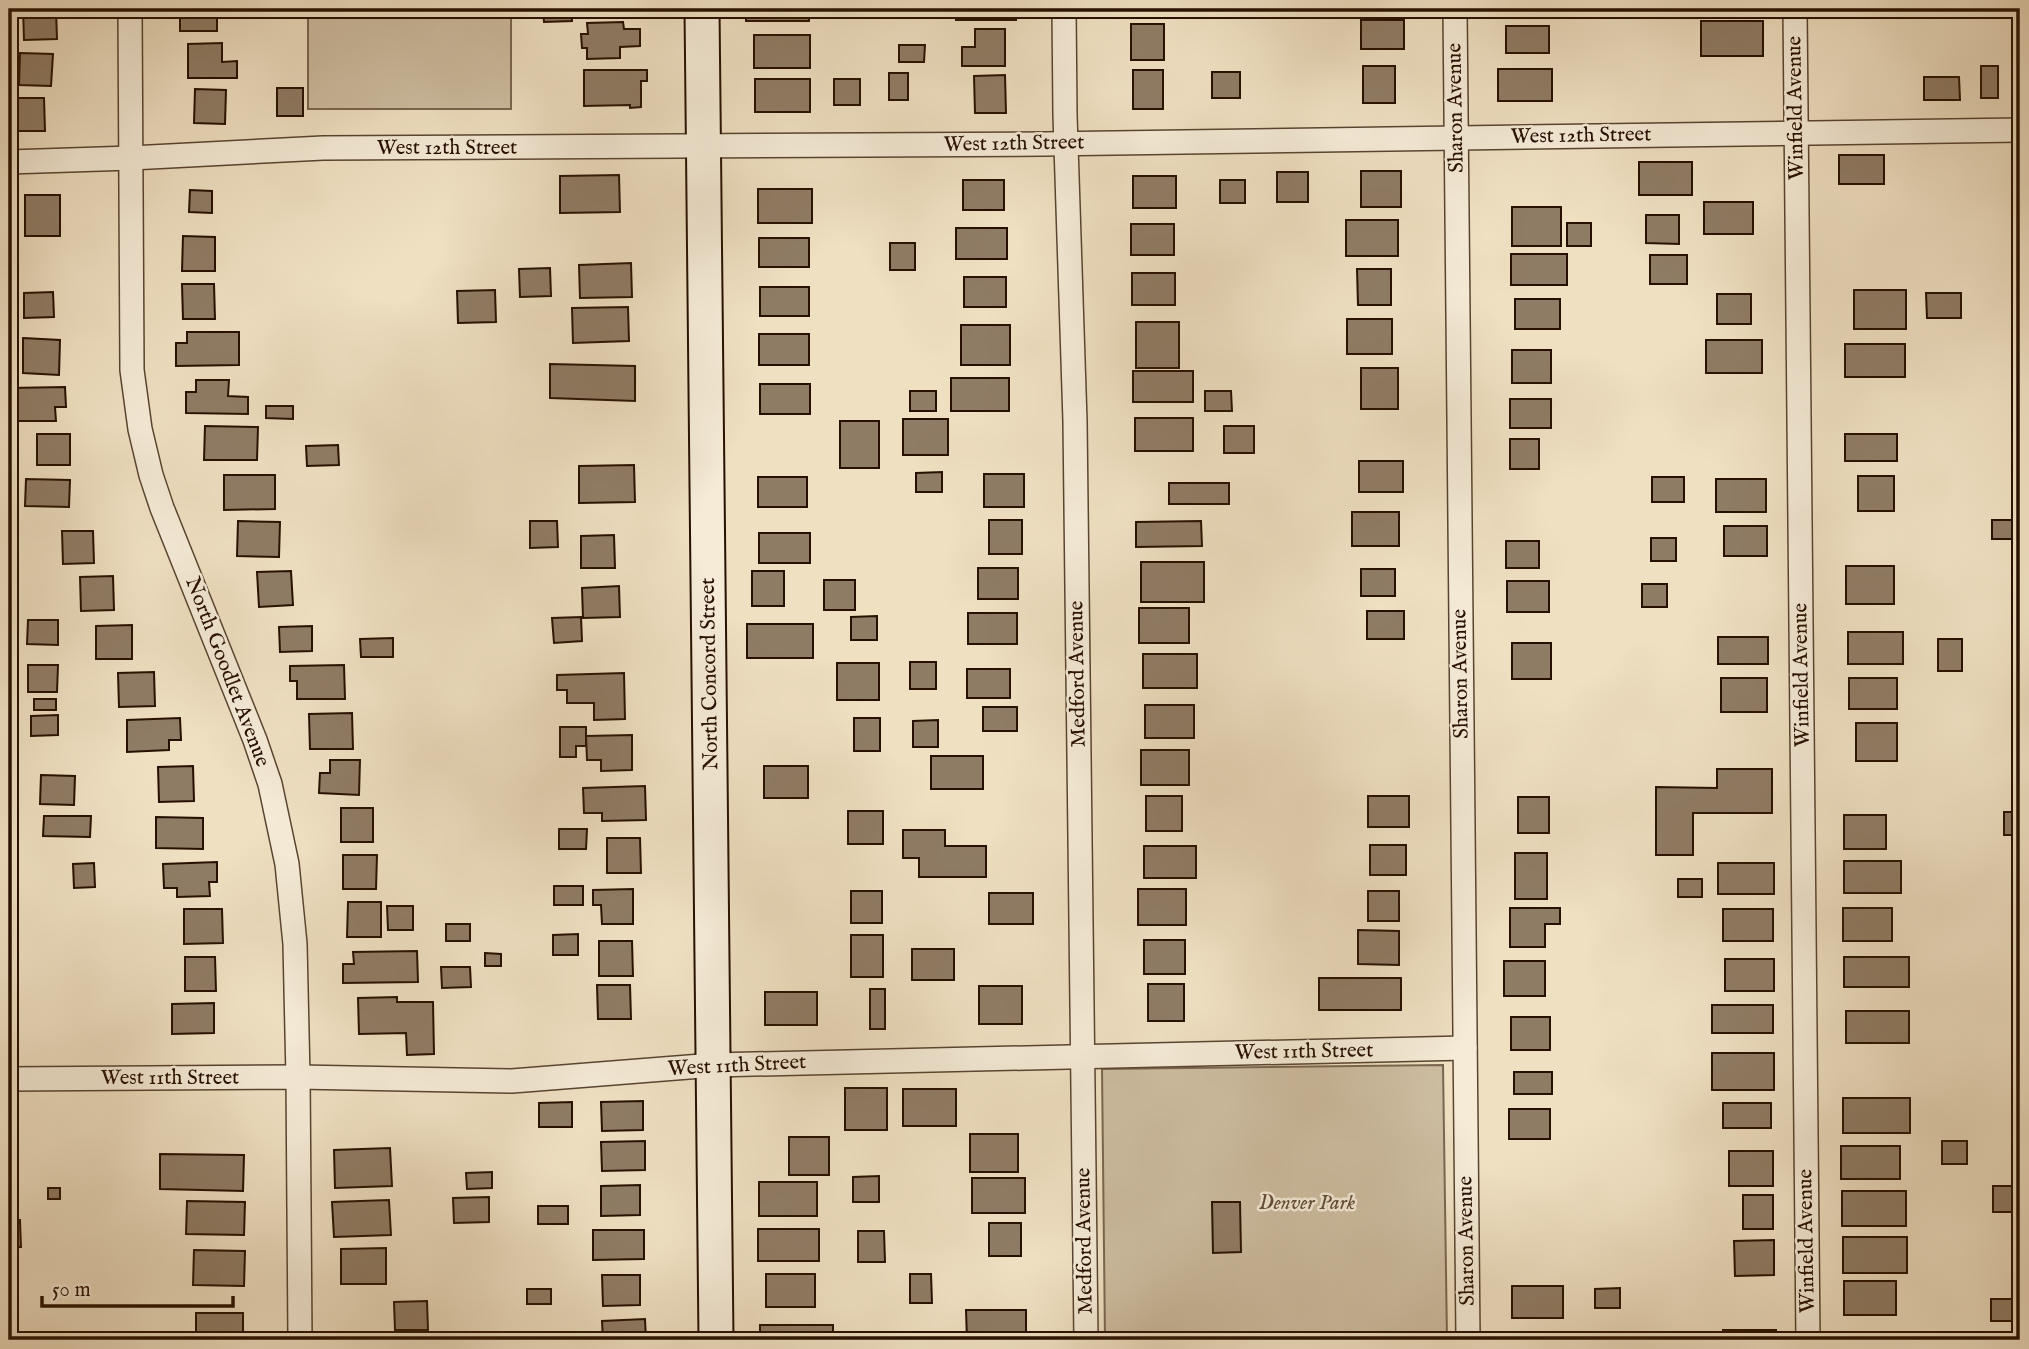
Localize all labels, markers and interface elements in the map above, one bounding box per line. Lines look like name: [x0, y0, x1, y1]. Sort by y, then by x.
street label: Winfield Avenue: [1781, 35, 1811, 180]
street label: Sharon Avenue: [1441, 42, 1471, 173]
street label: West 12th Street: [1510, 121, 1652, 151]
street label: West 12th Street: [943, 129, 1085, 159]
street label: West 12th Street: [377, 135, 517, 162]
street label: North Goodlet Avenue: [178, 573, 276, 771]
street label: North Concord Street: [695, 577, 725, 771]
street label: Medford Avenue: [1063, 600, 1093, 748]
street label: Winfield Avenue: [1787, 602, 1817, 747]
street label: Sharon Avenue: [1446, 608, 1476, 739]
street label: West 11th Street: [1234, 1037, 1374, 1067]
street label: West 11th Street: [667, 1049, 807, 1083]
street label: West 11th Street: [101, 1065, 239, 1092]
street label: Medford Avenue: [1070, 1167, 1100, 1315]
street label: Winfield Avenue: [1792, 1168, 1822, 1313]
street label: Sharon Avenue: [1452, 1175, 1482, 1306]
park label: Denver Park: [1259, 1190, 1356, 1217]
scale bar: [42, 1265, 233, 1309]
text: 50 m: [52, 1277, 91, 1304]

